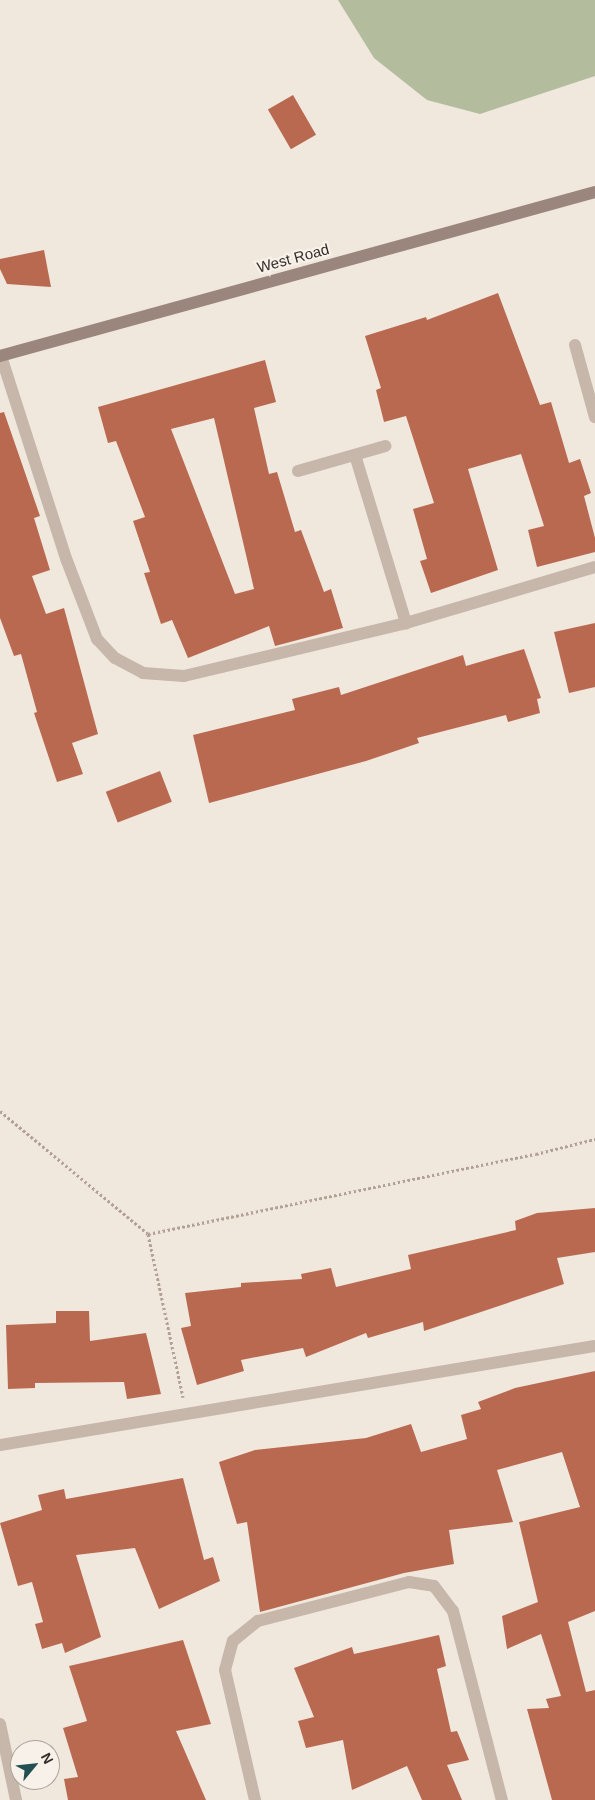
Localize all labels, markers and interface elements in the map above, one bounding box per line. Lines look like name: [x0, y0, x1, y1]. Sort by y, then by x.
street label: West Road: [255, 240, 331, 276]
north arrow: [10, 1740, 60, 1790]
text: N: [38, 1750, 57, 1767]

